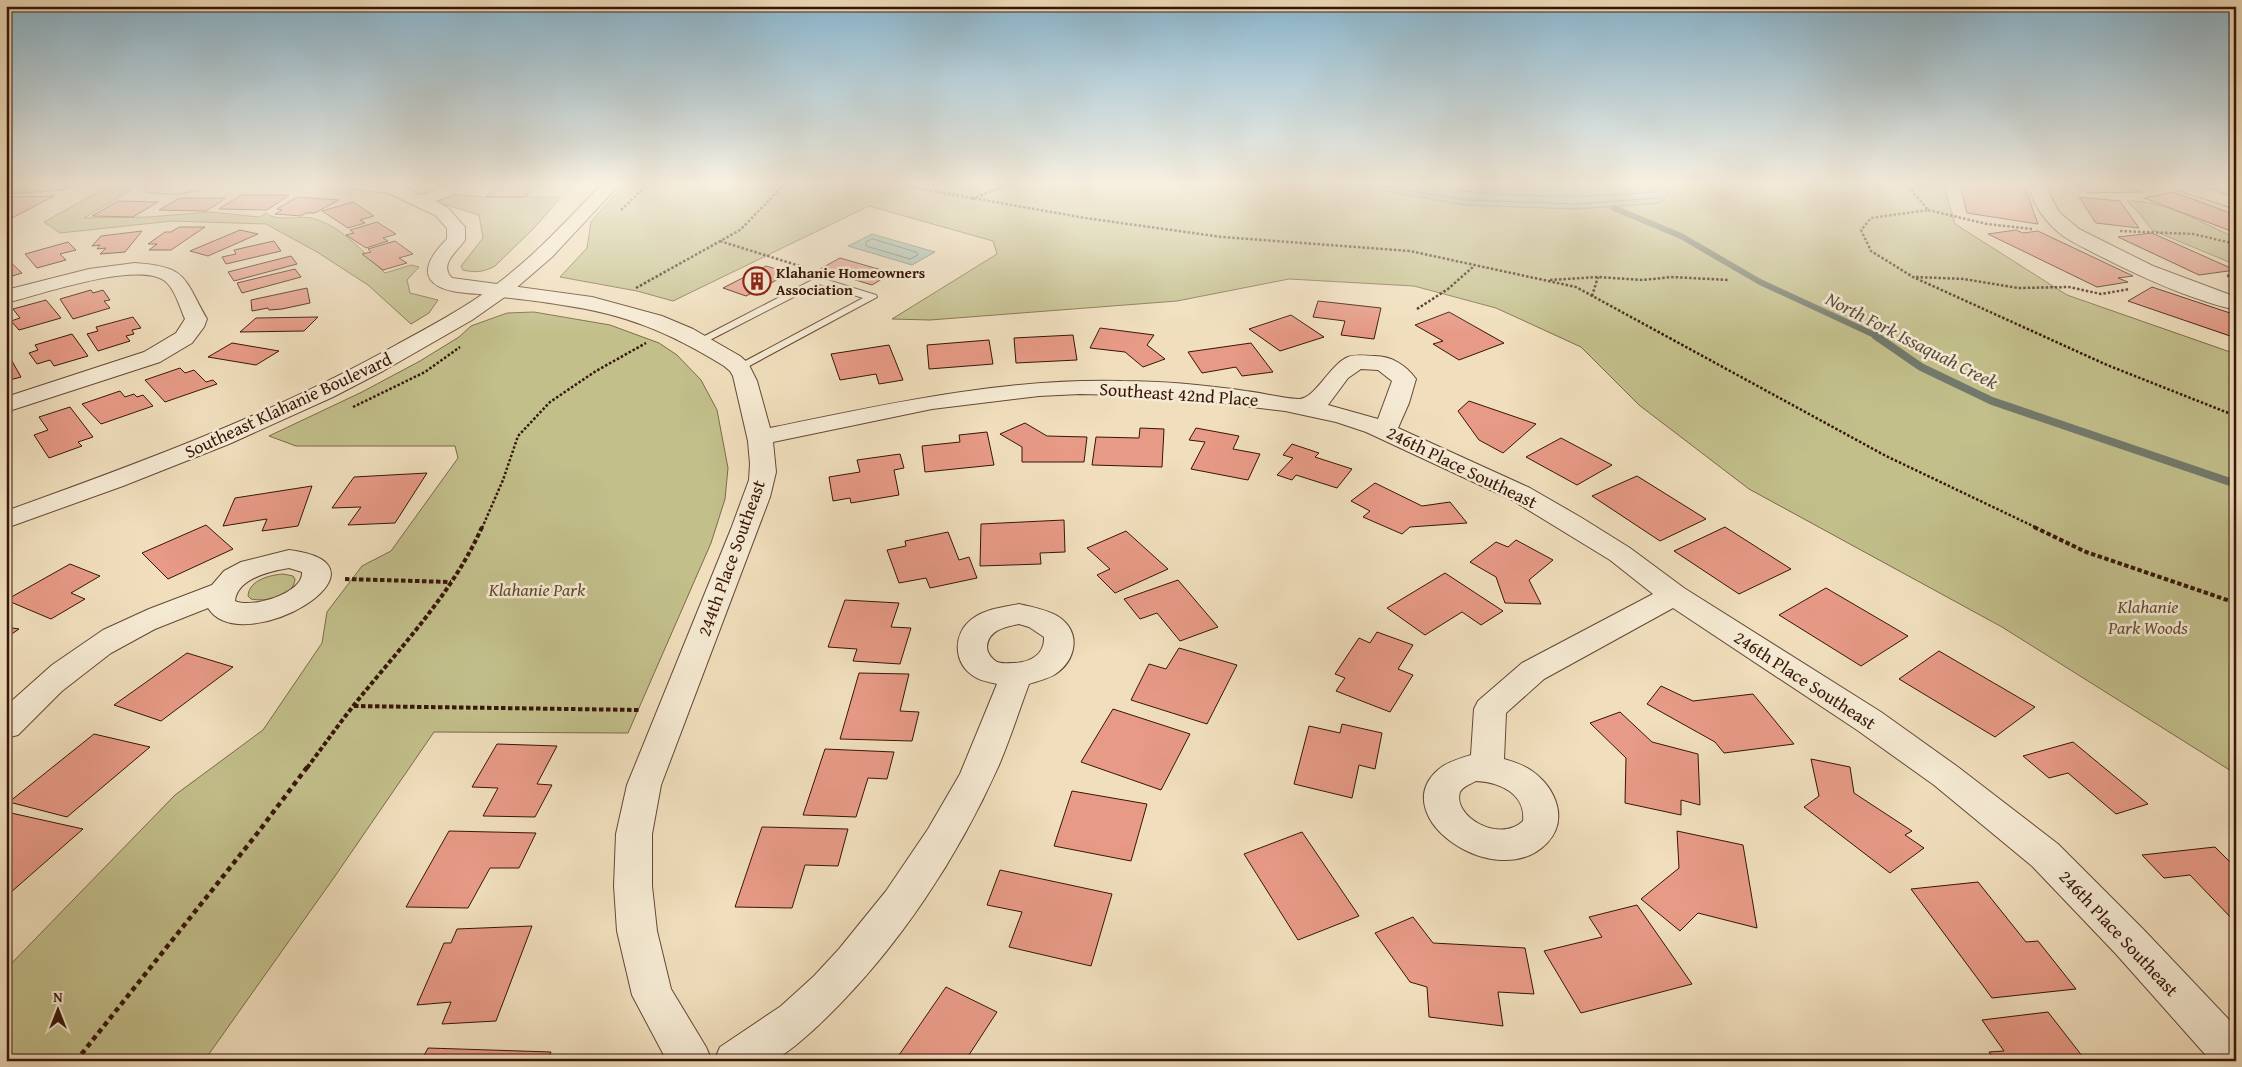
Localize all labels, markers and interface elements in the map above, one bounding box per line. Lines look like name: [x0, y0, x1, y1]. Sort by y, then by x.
place label: Klahanie Homeowners Association: [776, 262, 925, 300]
building icon: Klahanie Homeowners Association: [742, 266, 772, 296]
water label: North Fork Issaquah Creek: [1820, 284, 2003, 396]
street label: Southeast Klahanie Boulevard: [180, 345, 396, 465]
street label: Southeast 42nd Place: [1099, 375, 1259, 413]
street label: 246th Place Southeast: [1382, 419, 1543, 516]
street label: 244th Place Southeast: [690, 475, 772, 640]
park label: Klahanie Park: [488, 576, 586, 603]
park label: Klahanie Park Woods: [2107, 593, 2188, 641]
street label: 246th Place Southeast: [1729, 624, 1882, 737]
street label: 246th Place Southeast: [2053, 864, 2185, 1003]
north arrow: [32, 984, 82, 1034]
text: N: [53, 987, 63, 1007]

